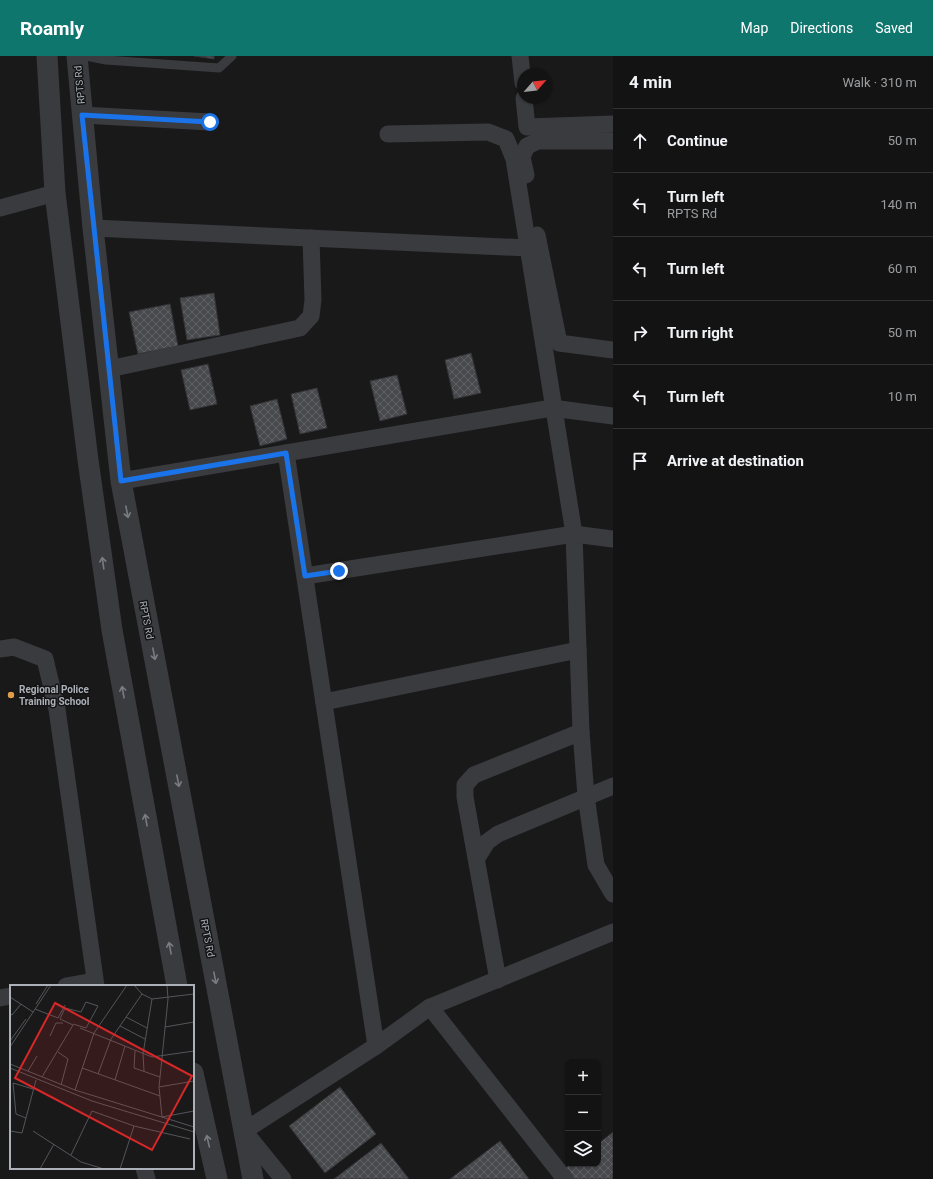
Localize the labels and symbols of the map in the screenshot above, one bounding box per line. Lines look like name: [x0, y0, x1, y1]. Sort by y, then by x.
street label: RPTS Rd: [72, 65, 87, 105]
north arrow: [517, 68, 553, 104]
route start: [201, 113, 219, 131]
one-way arrow: [123, 505, 131, 518]
one-way arrow: [99, 557, 107, 570]
route end: [330, 562, 348, 580]
street label: RPTS Rd: [137, 600, 156, 640]
one-way arrow: [150, 647, 158, 660]
place label: Regional Police Training School: [19, 684, 90, 707]
one-way arrow: [119, 686, 127, 699]
marker: Regional Police Training School: [6, 690, 16, 700]
one-way arrow: [174, 774, 182, 787]
one-way arrow: [142, 814, 150, 827]
street label: RPTS Rd: [198, 918, 217, 958]
one-way arrow: [165, 942, 173, 955]
one-way arrow: [211, 971, 219, 984]
inset map: [10, 985, 194, 1169]
one-way arrow: [204, 1135, 212, 1148]

